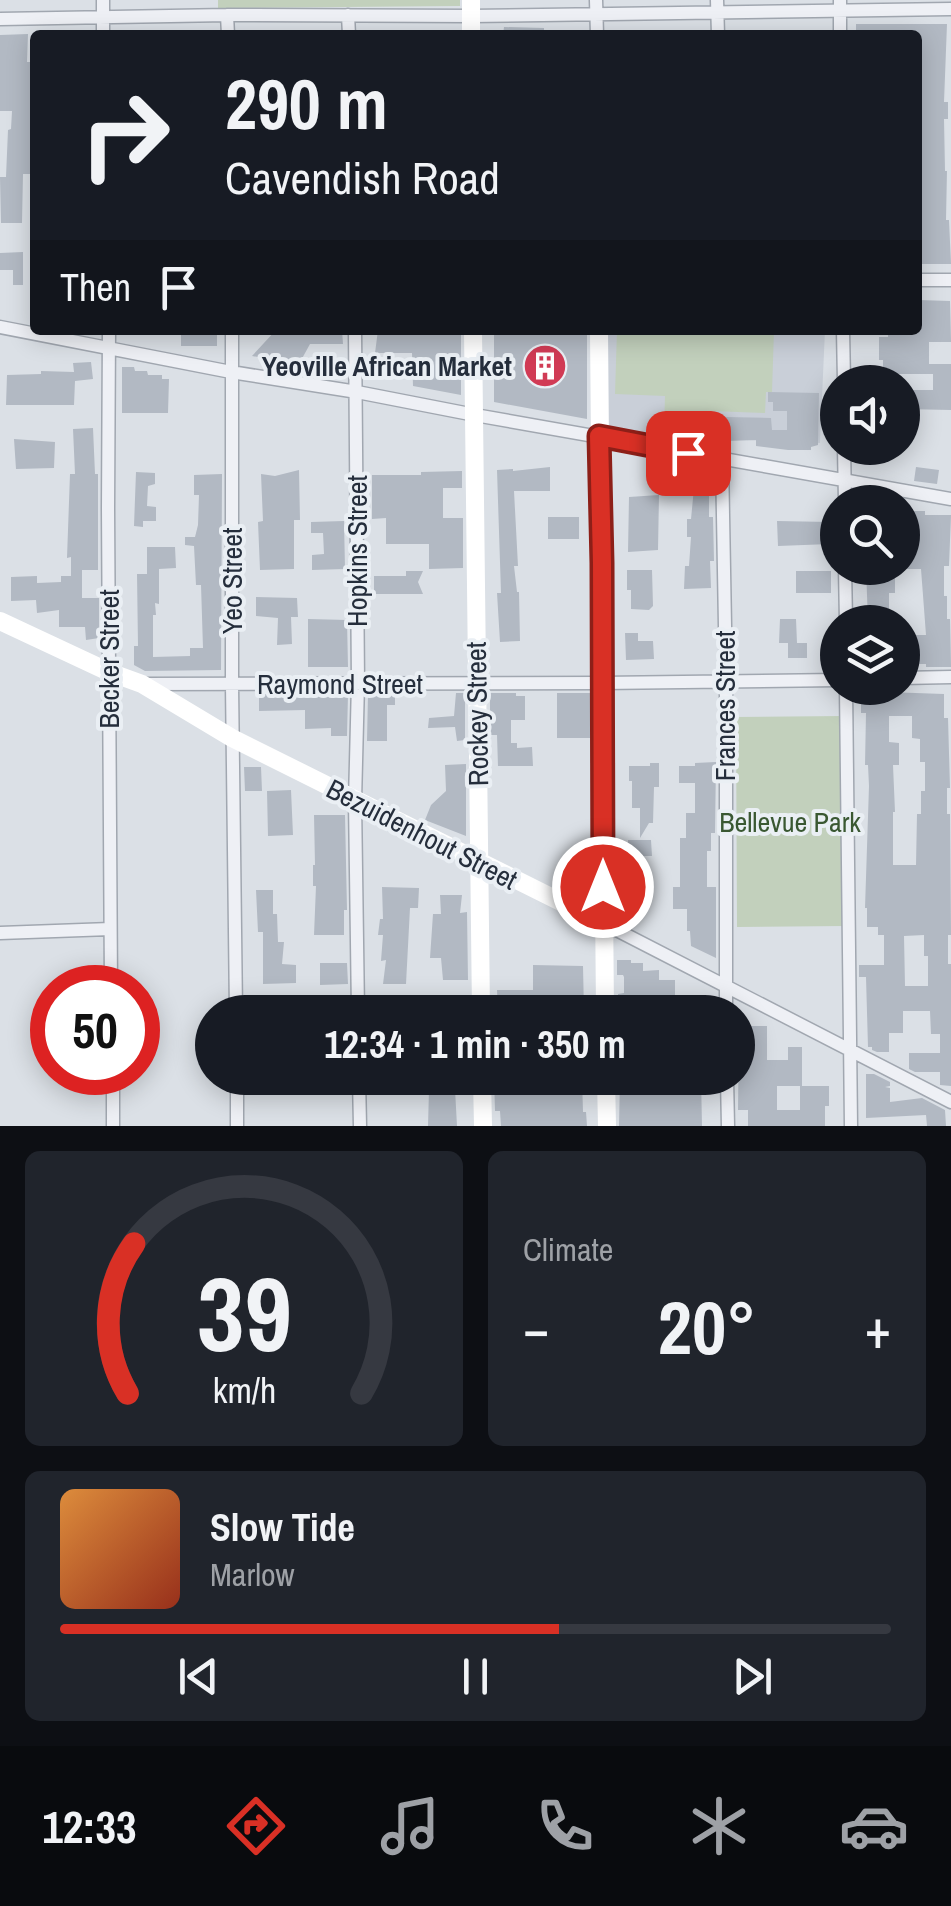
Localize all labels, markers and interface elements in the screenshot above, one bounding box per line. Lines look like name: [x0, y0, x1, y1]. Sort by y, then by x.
text: 290 m: [225, 57, 388, 151]
icon: right: [60, 70, 190, 200]
text: Cavendish Road: [225, 147, 500, 208]
icon: arrive: [151, 260, 206, 315]
text: Then: [60, 262, 131, 313]
building icon: Yeoville African Market: [522, 343, 568, 389]
place label: Yeoville African Market: [262, 347, 512, 385]
map controls: [820, 365, 920, 705]
button: sound: [820, 365, 920, 465]
pin: [646, 411, 731, 496]
icon: arrive: [661, 426, 716, 481]
street label: Hopkins Street: [338, 475, 376, 627]
button: search: [820, 485, 920, 585]
street label: Yeo Street: [213, 528, 251, 634]
street label: Becker Street: [90, 589, 128, 729]
button: layers: [820, 605, 920, 705]
street label: Frances Street: [706, 631, 744, 781]
street label: Rockey Street: [457, 642, 497, 786]
street label: Raymond Street: [257, 665, 423, 703]
street label: Bezuidenhout Street: [320, 770, 524, 898]
park label: Bellevue Park: [719, 803, 861, 841]
position arrow: [551, 835, 655, 939]
speed limit sign: 50: [30, 965, 160, 1095]
text: 12:34 · 1 min · 350 m: [324, 1019, 626, 1070]
text: Climate: [523, 1228, 613, 1271]
text: 39: [197, 1243, 291, 1383]
text: 20°: [658, 1276, 756, 1377]
text: −: [523, 1291, 549, 1365]
text: +: [865, 1291, 891, 1365]
text: km/h: [212, 1366, 276, 1414]
text: Slow Tide: [210, 1502, 355, 1553]
text: Marlow: [210, 1553, 295, 1596]
icon: previous: [171, 1649, 226, 1704]
icon: pause: [448, 1649, 503, 1704]
icon: next: [725, 1649, 780, 1704]
icon: directions: [221, 1791, 291, 1861]
icon: music: [375, 1791, 445, 1861]
icon: phone: [530, 1791, 600, 1861]
icon: climate: [684, 1791, 754, 1861]
icon: car: [839, 1791, 909, 1861]
text: 12:33: [42, 1796, 137, 1857]

